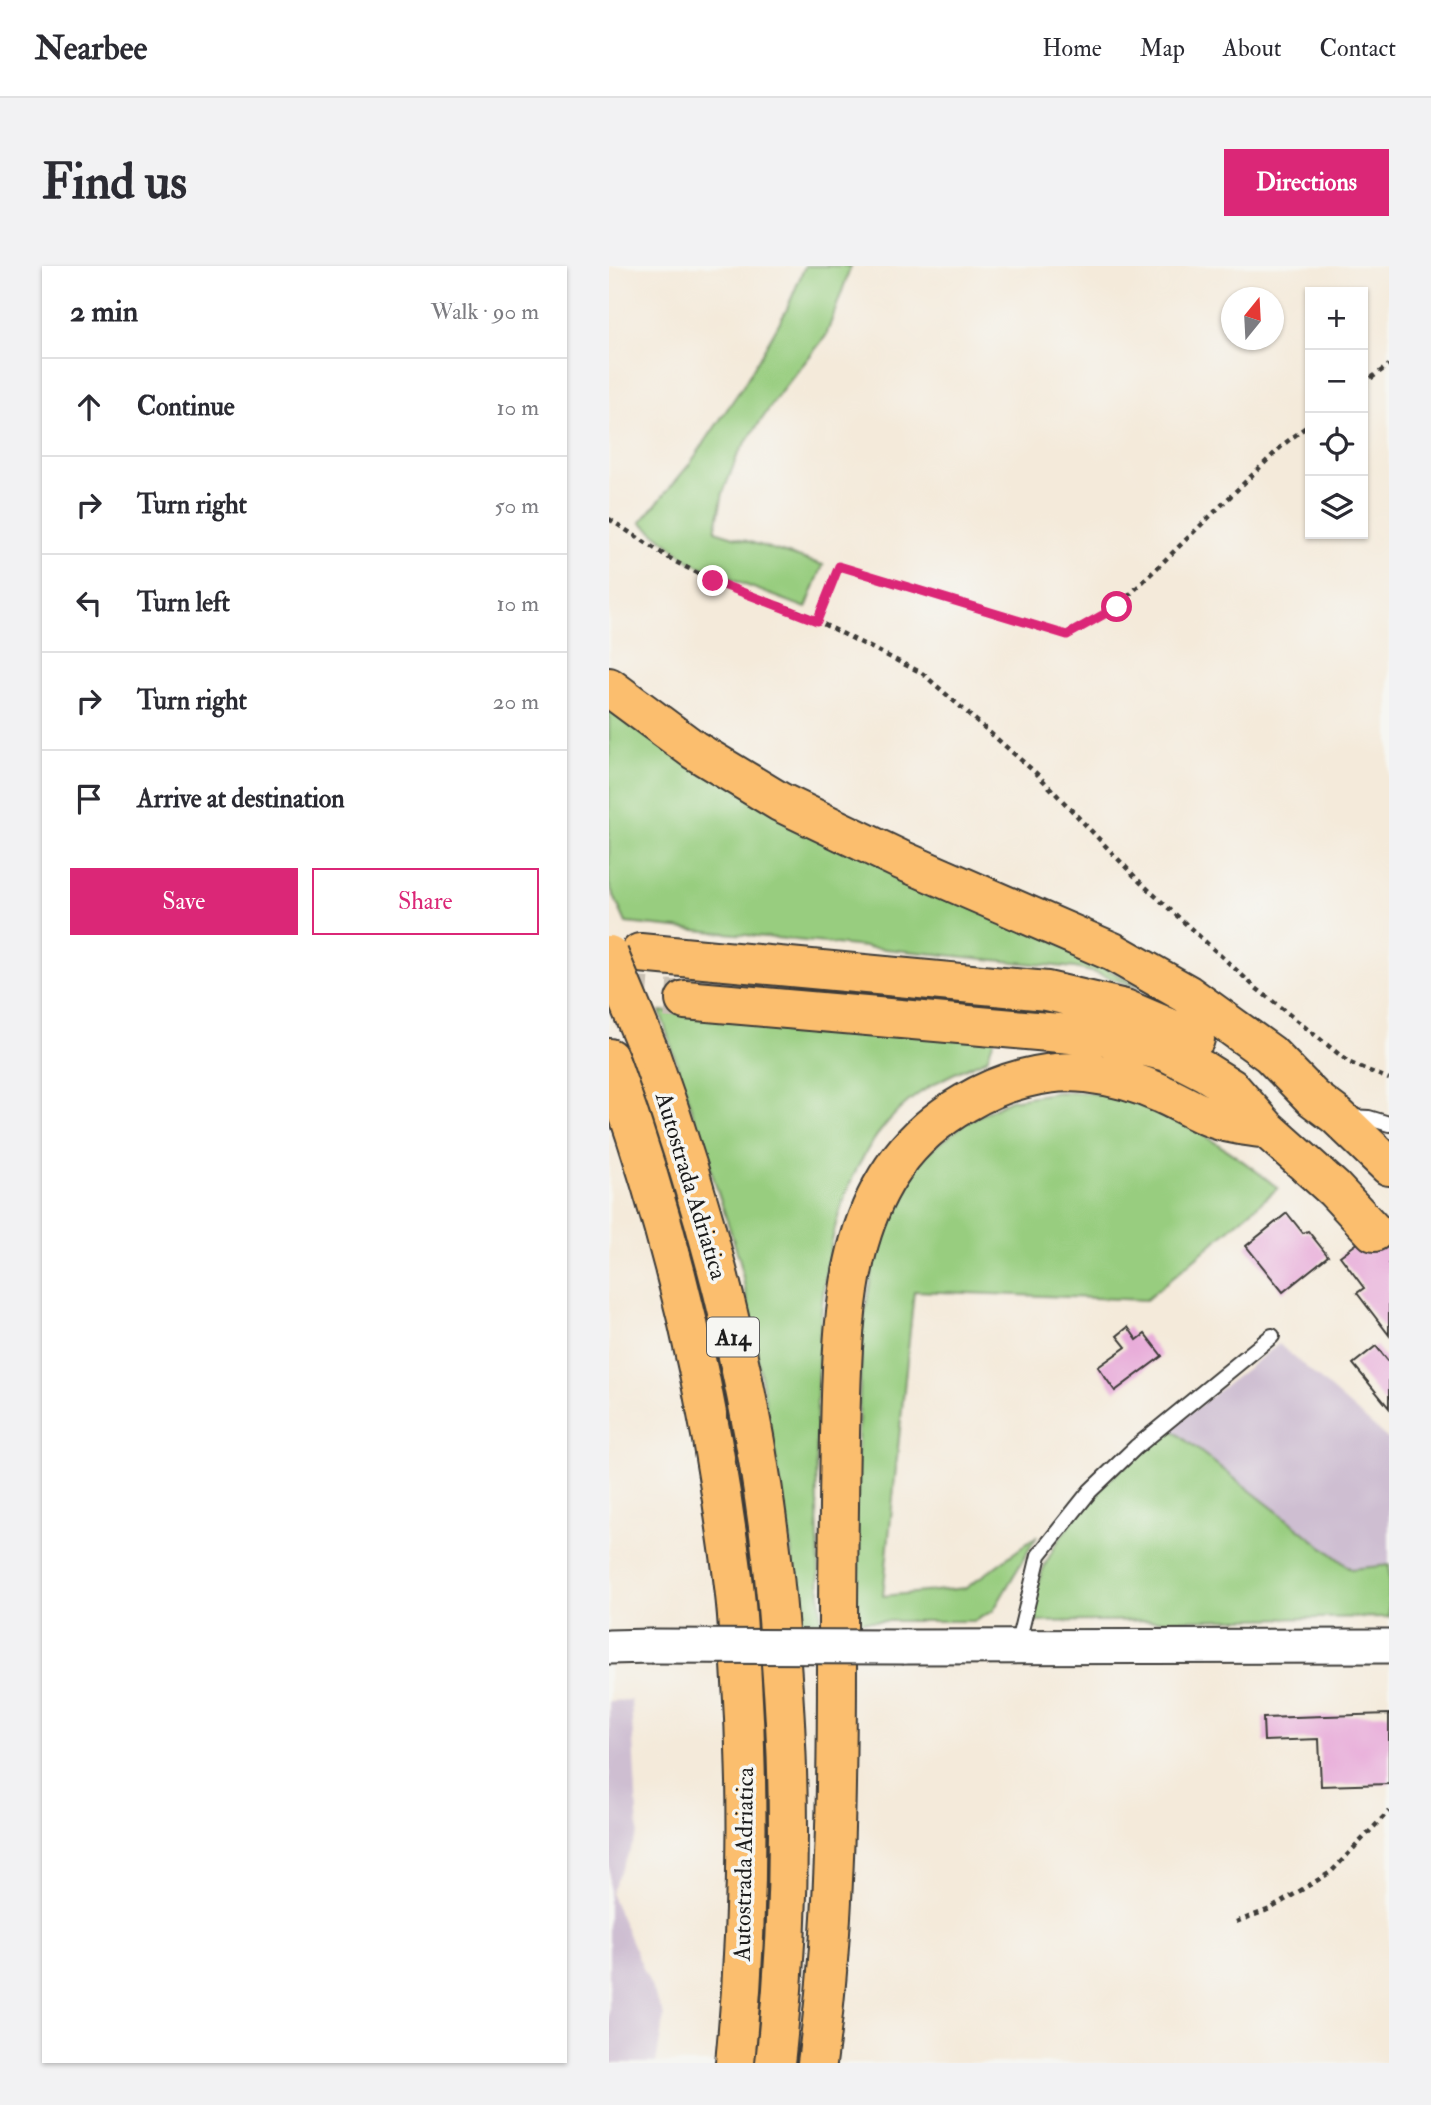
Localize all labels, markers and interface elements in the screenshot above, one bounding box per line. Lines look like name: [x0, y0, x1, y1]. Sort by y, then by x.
text: Nearbee: [35, 28, 147, 69]
text: Home: [1042, 33, 1102, 64]
text: Map: [1140, 33, 1185, 64]
text: About: [1223, 33, 1282, 64]
text: Contact: [1320, 33, 1396, 64]
button: Directions: [1224, 149, 1389, 216]
text: Find us: [42, 152, 187, 213]
north arrow: [1221, 287, 1284, 350]
map controls: [1305, 287, 1368, 539]
button: +: [1305, 287, 1368, 350]
text: 2 min: [70, 293, 138, 330]
text: Walk · 90 m: [431, 297, 539, 326]
button: −: [1305, 350, 1368, 413]
icon: ahead: [70, 388, 108, 426]
text: Continue: [137, 391, 235, 423]
text: 10 m: [496, 393, 539, 422]
button: locate: [1305, 413, 1368, 476]
button: layers: [1305, 476, 1368, 539]
icon: right: [70, 486, 108, 524]
text: Turn right: [137, 489, 247, 521]
text: 50 m: [495, 491, 539, 520]
route end: [697, 565, 728, 596]
icon: left: [70, 584, 108, 622]
text: Turn left: [137, 587, 230, 619]
text: 10 m: [496, 589, 539, 618]
route start: [1101, 591, 1132, 622]
icon: right: [70, 682, 108, 720]
text: Turn right: [137, 685, 247, 717]
text: 20 m: [493, 687, 539, 716]
icon: arrive: [70, 780, 108, 818]
text: Arrive at destination: [137, 783, 345, 815]
button: Save: [70, 868, 298, 935]
button: Share: [312, 868, 539, 935]
street label: Autostrada Adriatica: [648, 1088, 735, 1284]
road number: A14: [707, 1318, 759, 1356]
street label: Autostrada Adriatica: [727, 1766, 761, 1962]

